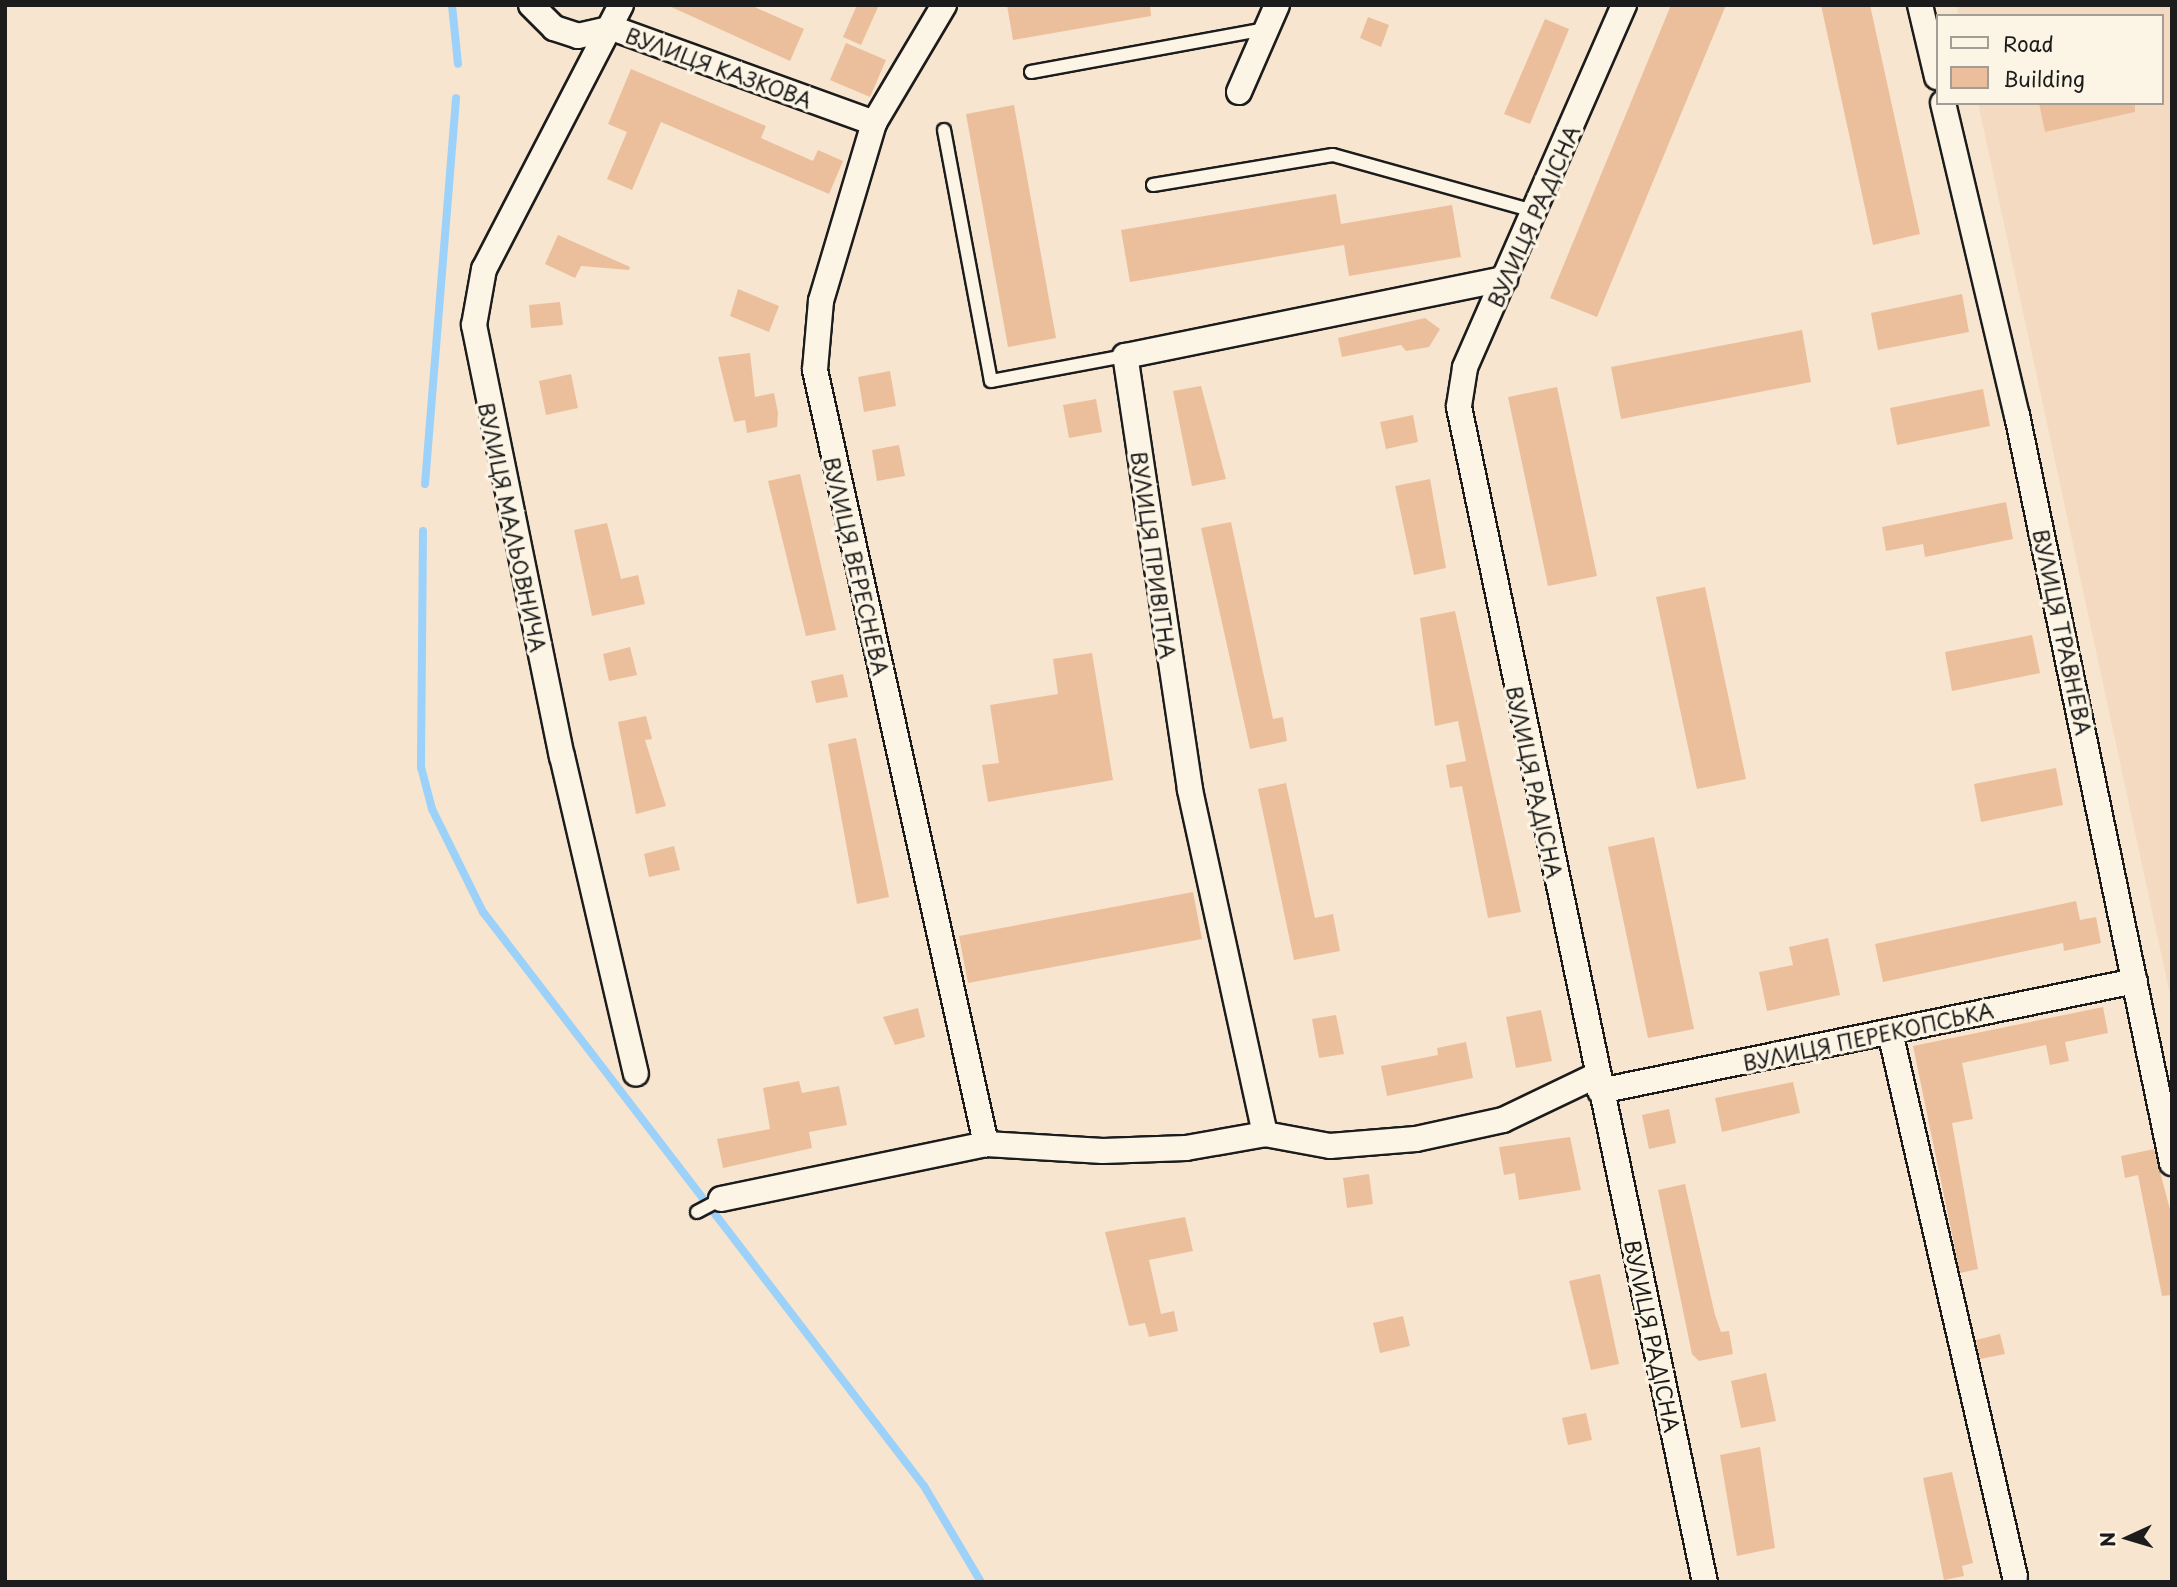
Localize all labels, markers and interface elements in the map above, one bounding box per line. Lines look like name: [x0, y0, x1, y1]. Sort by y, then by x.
legend: [1936, 14, 2163, 105]
street label: ВУЛИЦЯ КАЗКОВА: [622, 21, 816, 113]
text: Road: [2003, 27, 2054, 59]
text: Building: [2003, 62, 2085, 94]
street label: ВУЛИЦЯ РАДІСНА: [1482, 121, 1584, 311]
street label: ВУЛИЦЯ МАЛЬОВНИЧА: [474, 399, 552, 655]
street label: ВУЛИЦЯ ПРИВІТНА: [1127, 449, 1181, 661]
street label: ВУЛИЦЯ ВЕРЕСНЕВА: [819, 454, 895, 678]
street label: ВУЛИЦЯ ТРАВНЕВА: [2029, 525, 2097, 739]
street label: ВУЛИЦЯ РАДІСНА: [1502, 683, 1568, 881]
street label: ВУЛИЦЯ ПЕРЕКОПСЬКА: [1740, 997, 1996, 1075]
street label: ВУЛИЦЯ РАДІСНА: [1620, 1237, 1686, 1435]
north arrow: [2093, 1503, 2163, 1573]
text: N: [2093, 1531, 2122, 1548]

